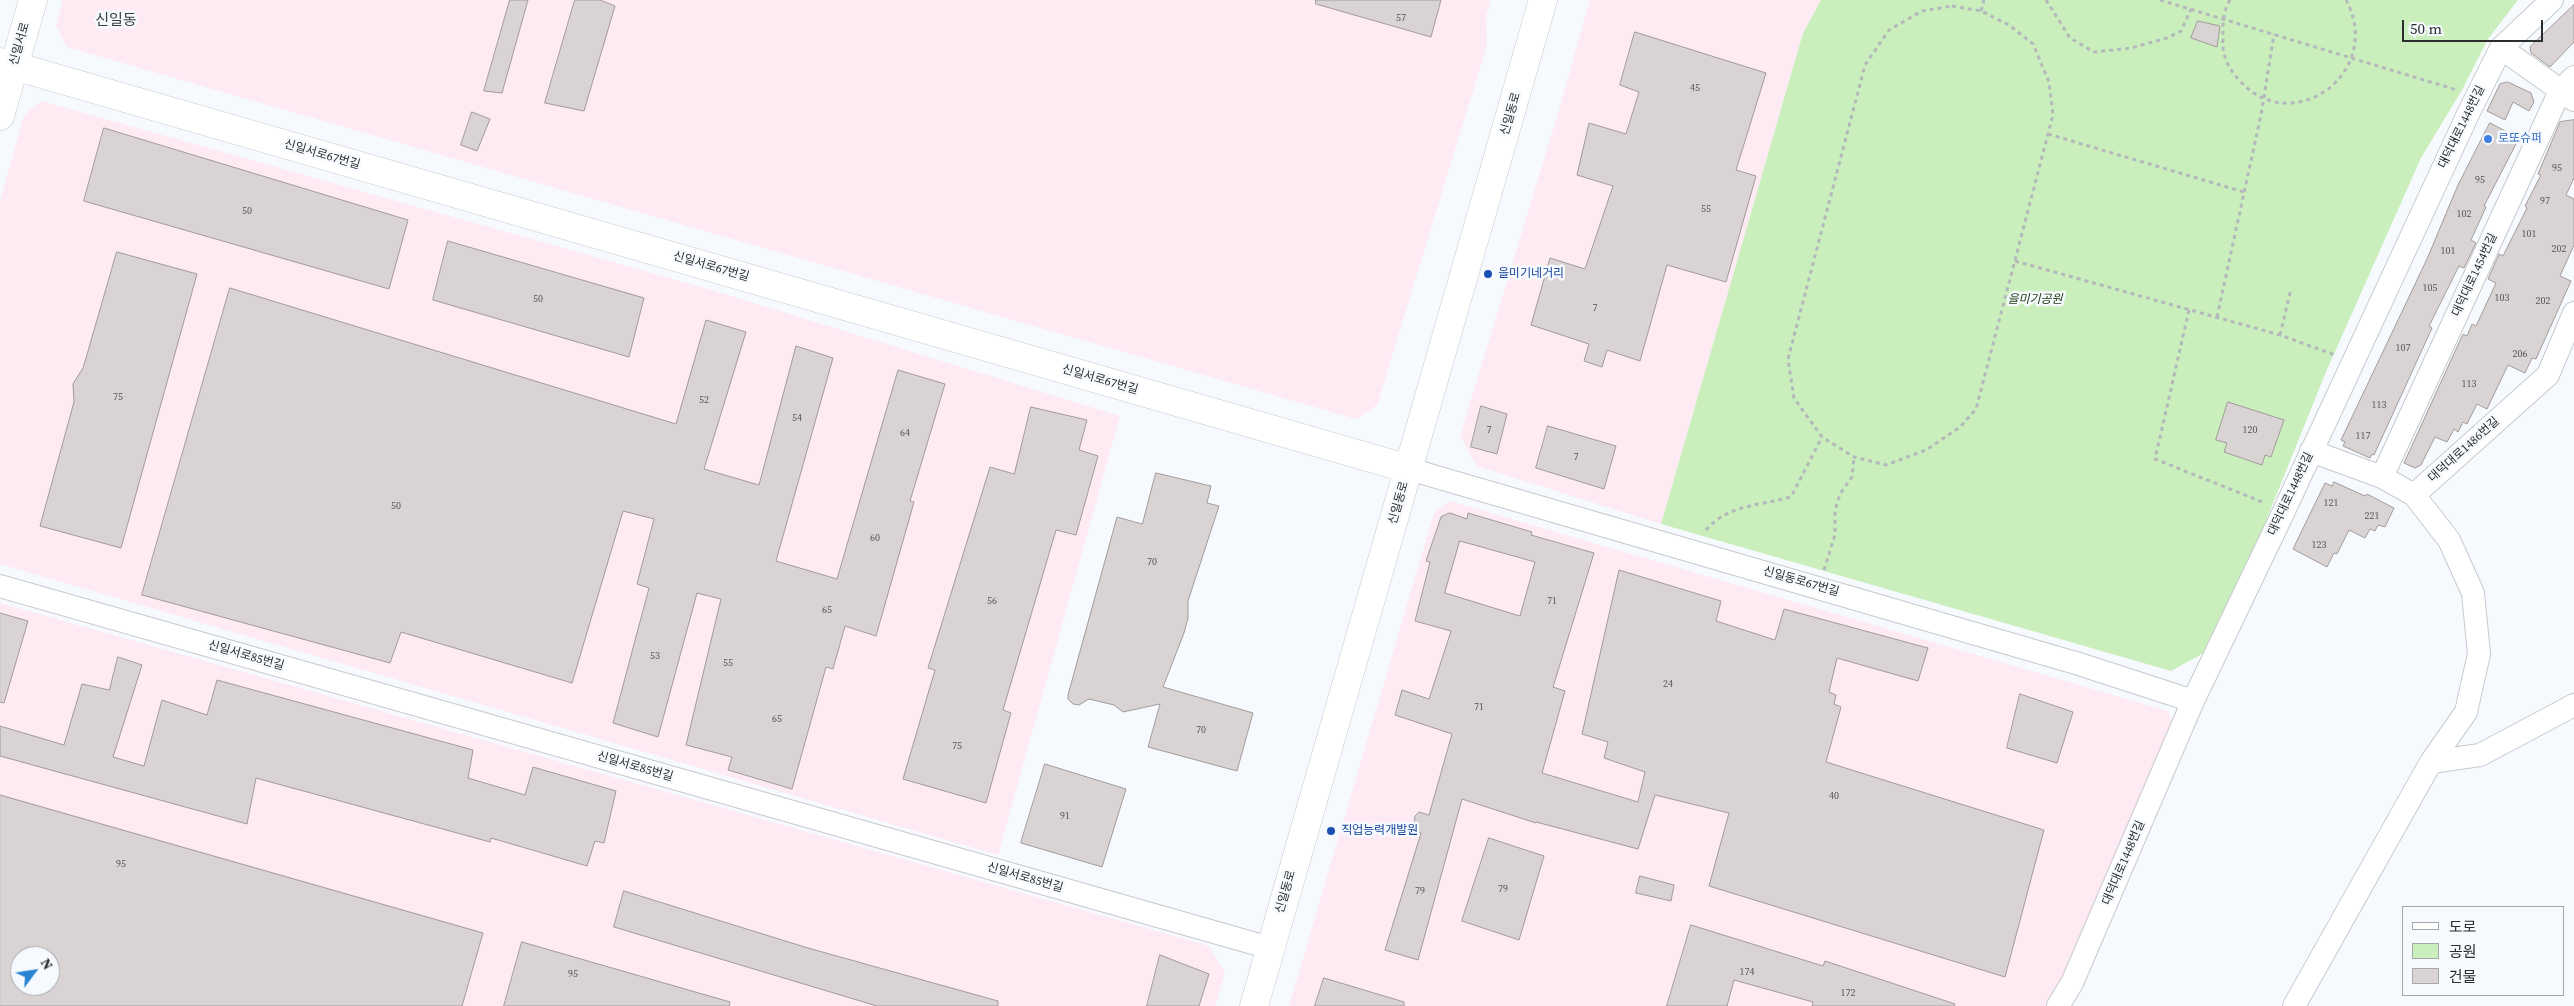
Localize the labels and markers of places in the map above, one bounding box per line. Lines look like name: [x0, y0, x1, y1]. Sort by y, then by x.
place label: 로또슈퍼: [2498, 132, 2542, 146]
marker: 로또슈퍼: [2482, 133, 2494, 145]
place label: 을미기네거리: [1498, 267, 1564, 281]
marker: 을미기네거리: [1482, 268, 1494, 280]
place label: 직업능력개발원: [1341, 824, 1418, 838]
marker: 직업능력개발원: [1325, 825, 1337, 837]

